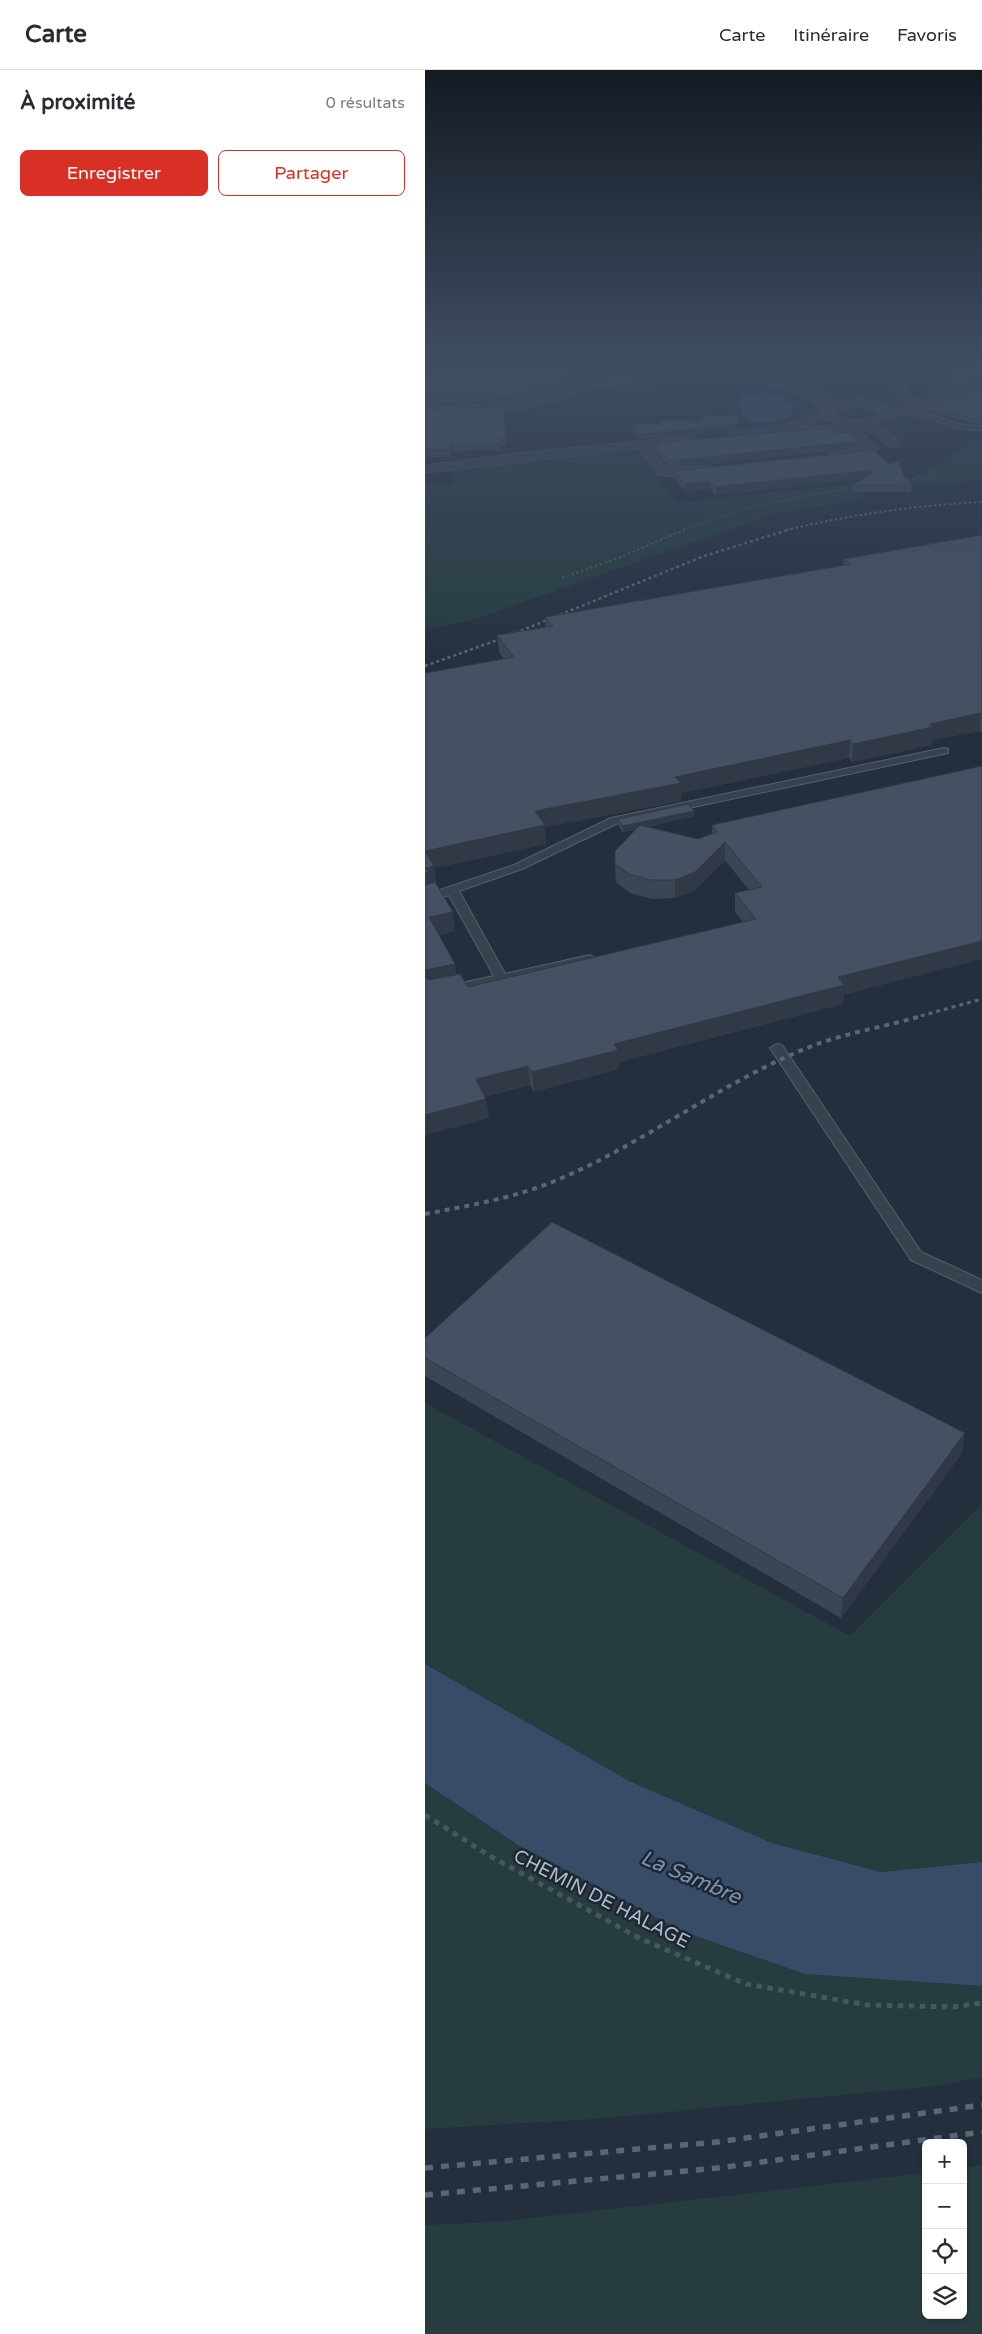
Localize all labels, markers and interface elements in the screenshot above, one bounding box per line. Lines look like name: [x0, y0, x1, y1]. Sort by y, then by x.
text: Carte: [25, 20, 87, 49]
text: Carte: [719, 24, 765, 46]
text: Itinéraire: [793, 24, 869, 46]
text: Favoris: [897, 24, 957, 46]
text: À proximité: [20, 90, 135, 115]
text: 0 résultats: [326, 93, 405, 113]
button: Enregistrer: [20, 150, 208, 196]
button: Partager: [218, 150, 405, 196]
street label: CHEMIN DE HALAGE: [510, 1845, 693, 1953]
water label: La Sambre: [637, 1845, 746, 1910]
map controls: [922, 2139, 967, 2319]
button: +: [922, 2139, 967, 2184]
button: −: [922, 2184, 967, 2229]
button: locate: [922, 2229, 967, 2274]
button: layers: [922, 2274, 967, 2319]

